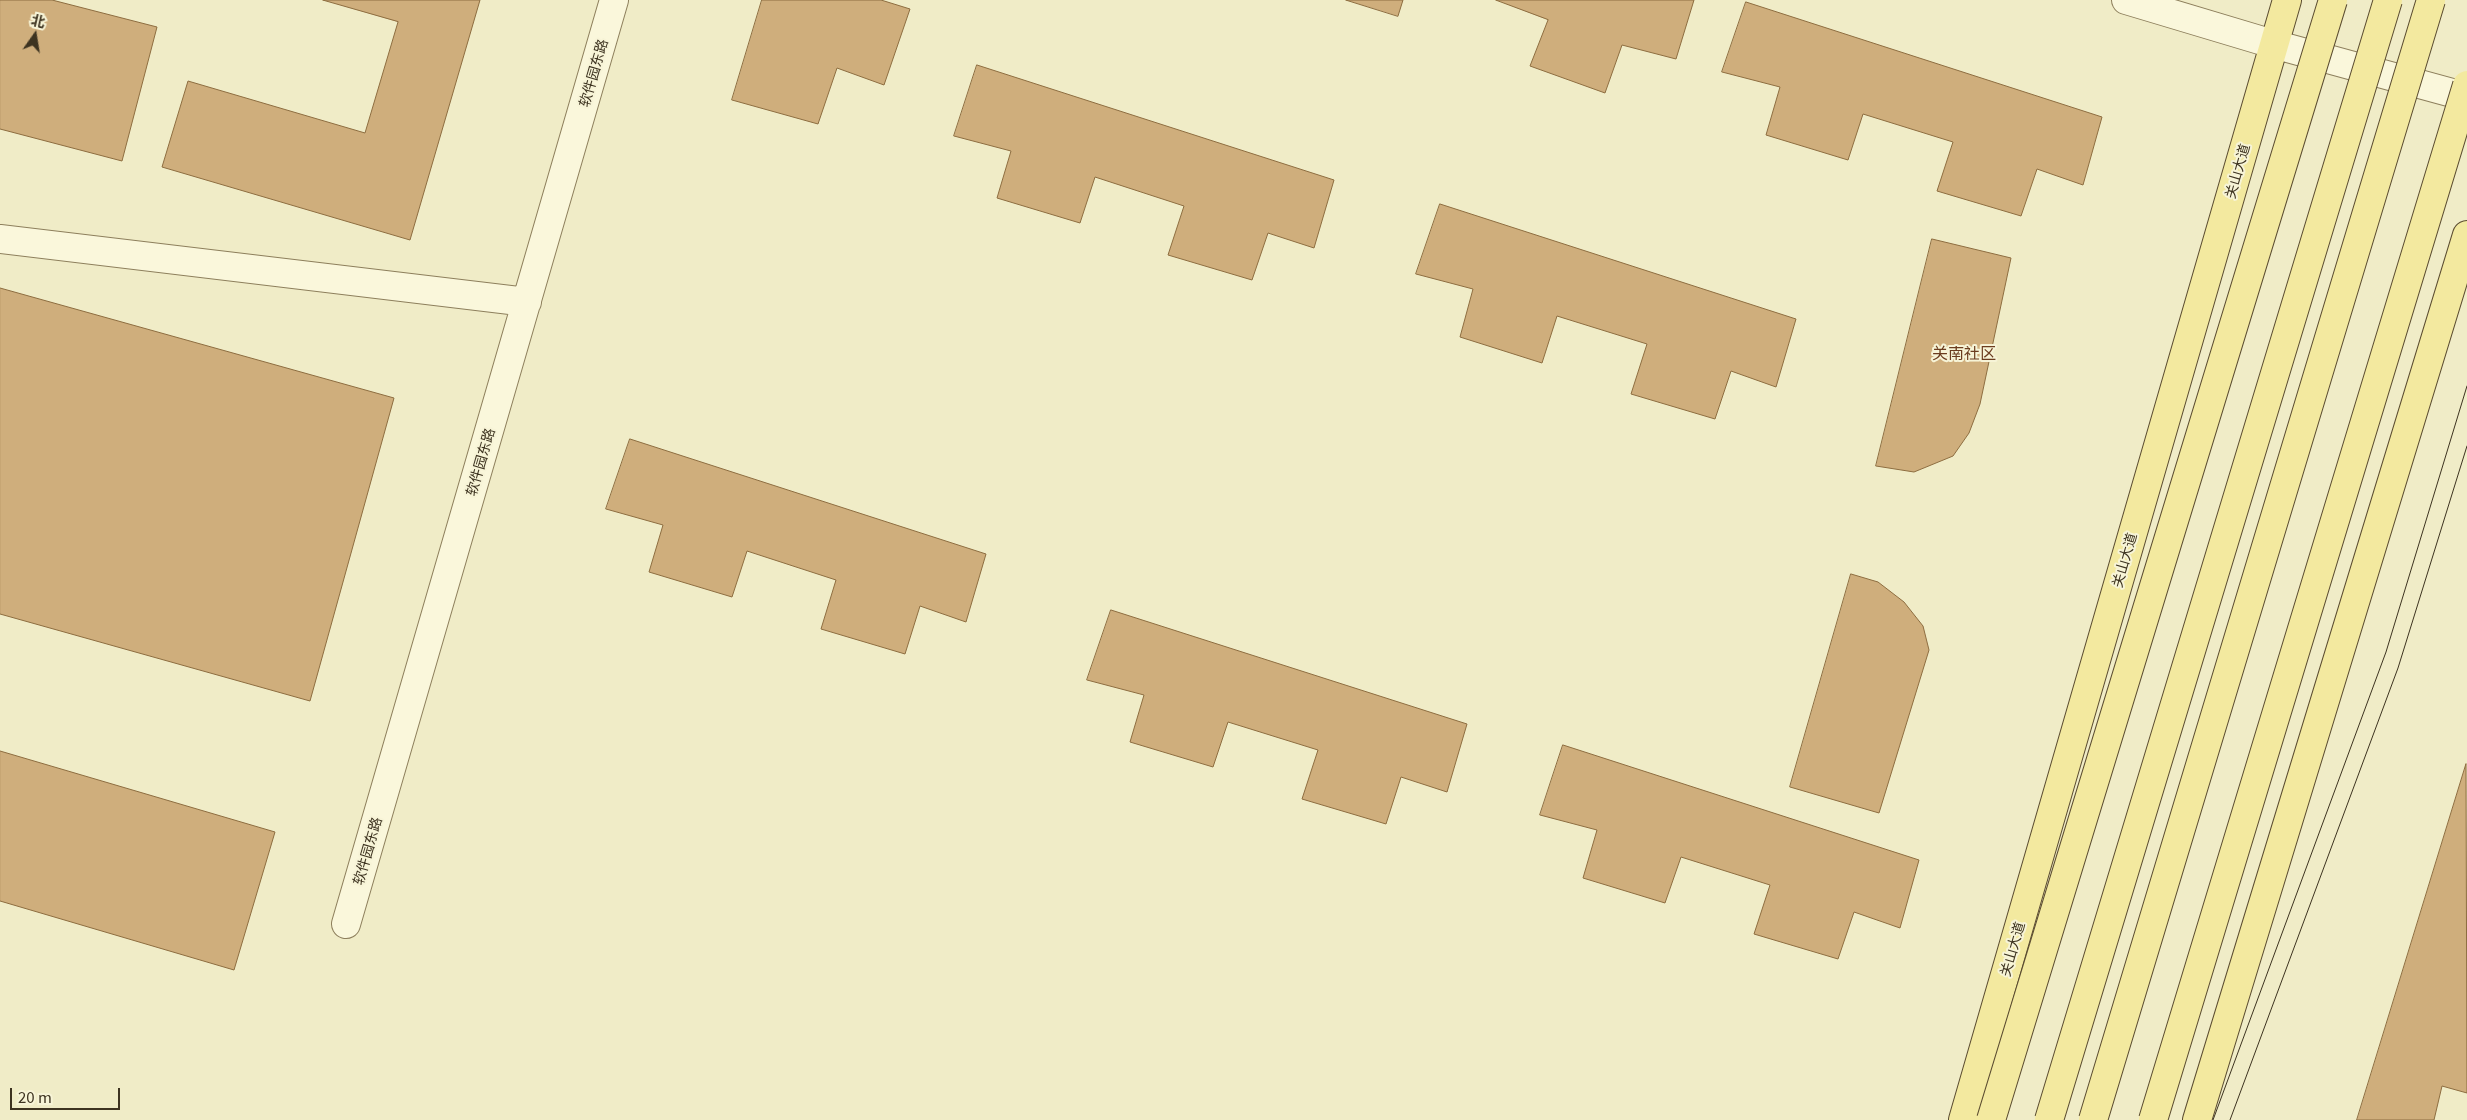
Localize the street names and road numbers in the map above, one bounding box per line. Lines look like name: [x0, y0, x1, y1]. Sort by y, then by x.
street label: 软件园东路: [575, 37, 611, 109]
street label: 关山大道: [2221, 142, 2253, 200]
street label: 软件园东路: [462, 426, 498, 498]
street label: 关山大道: [2108, 531, 2140, 589]
street label: 软件园东路: [349, 815, 385, 887]
street label: 关山大道: [1996, 920, 2028, 978]

